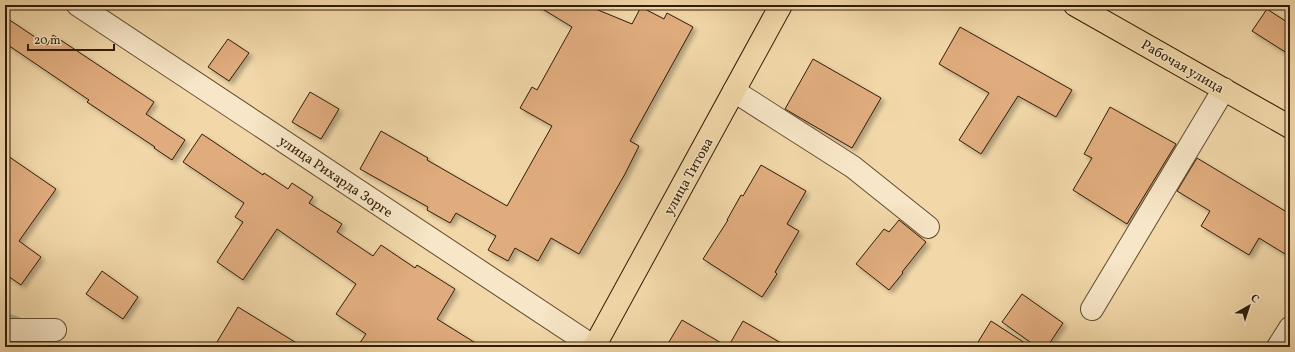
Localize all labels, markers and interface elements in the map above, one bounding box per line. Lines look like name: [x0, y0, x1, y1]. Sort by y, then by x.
scale bar: [28, 26, 114, 52]
text: 20 m: [34, 33, 61, 49]
street label: Рабочая улица: [1137, 36, 1227, 99]
street label: улица Рихарда Зорге: [274, 132, 396, 223]
street label: улица Титова: [660, 135, 718, 219]
north arrow: [1229, 286, 1269, 326]
text: С: [1247, 291, 1262, 307]

